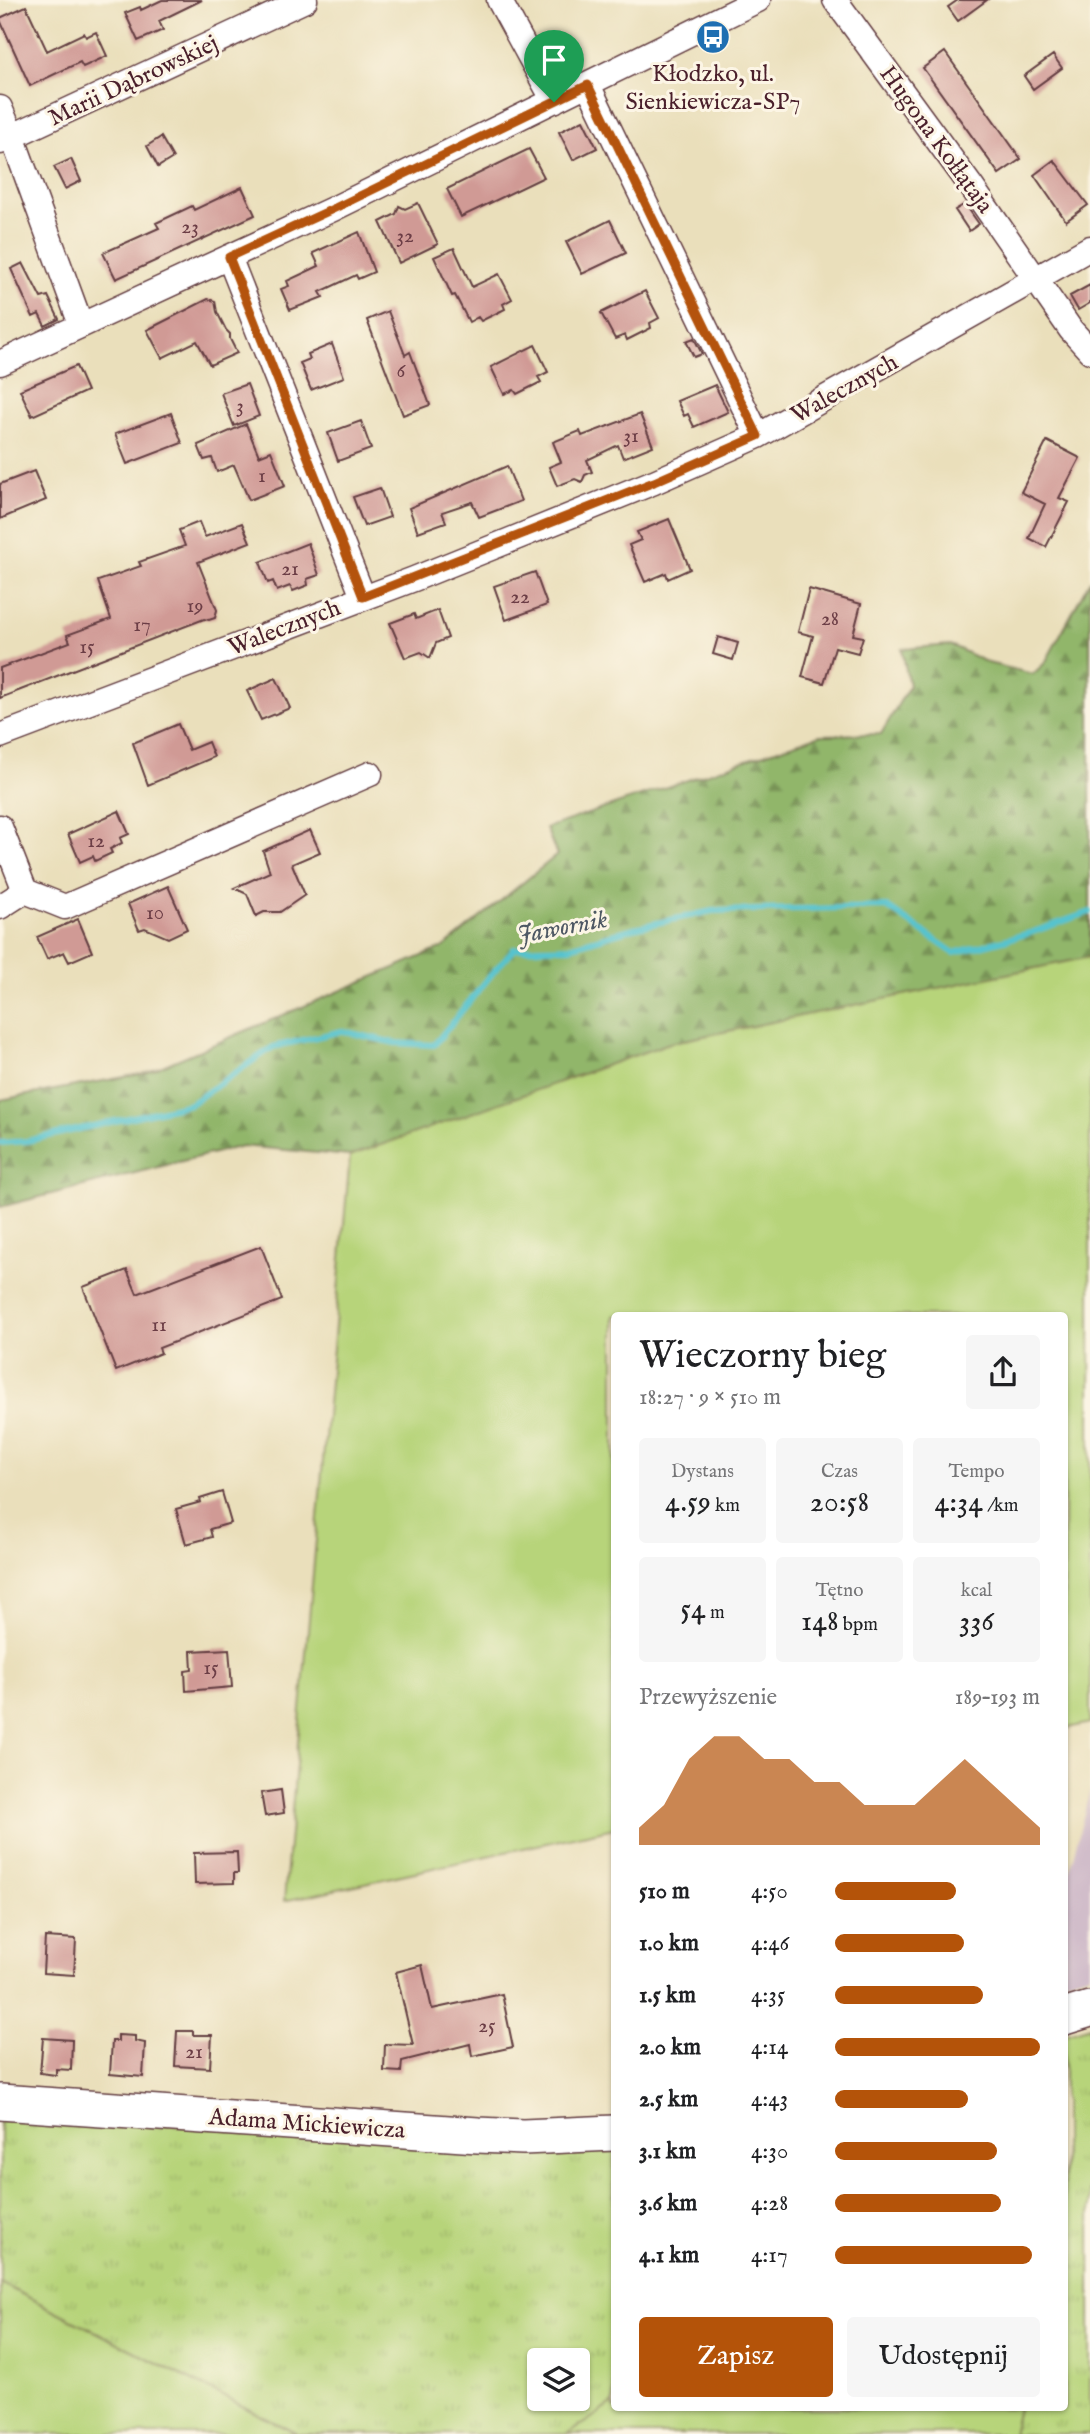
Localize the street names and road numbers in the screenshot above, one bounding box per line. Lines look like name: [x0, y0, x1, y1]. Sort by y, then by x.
street label: Marii Dąbrowskiej: [44, 28, 223, 134]
street label: Hugona Kołłątaja: [872, 60, 1000, 220]
street label: Walecznych: [786, 347, 904, 431]
street label: Walecznych: [224, 593, 345, 664]
street label: Adama Mickiewicza: [207, 2102, 407, 2147]

